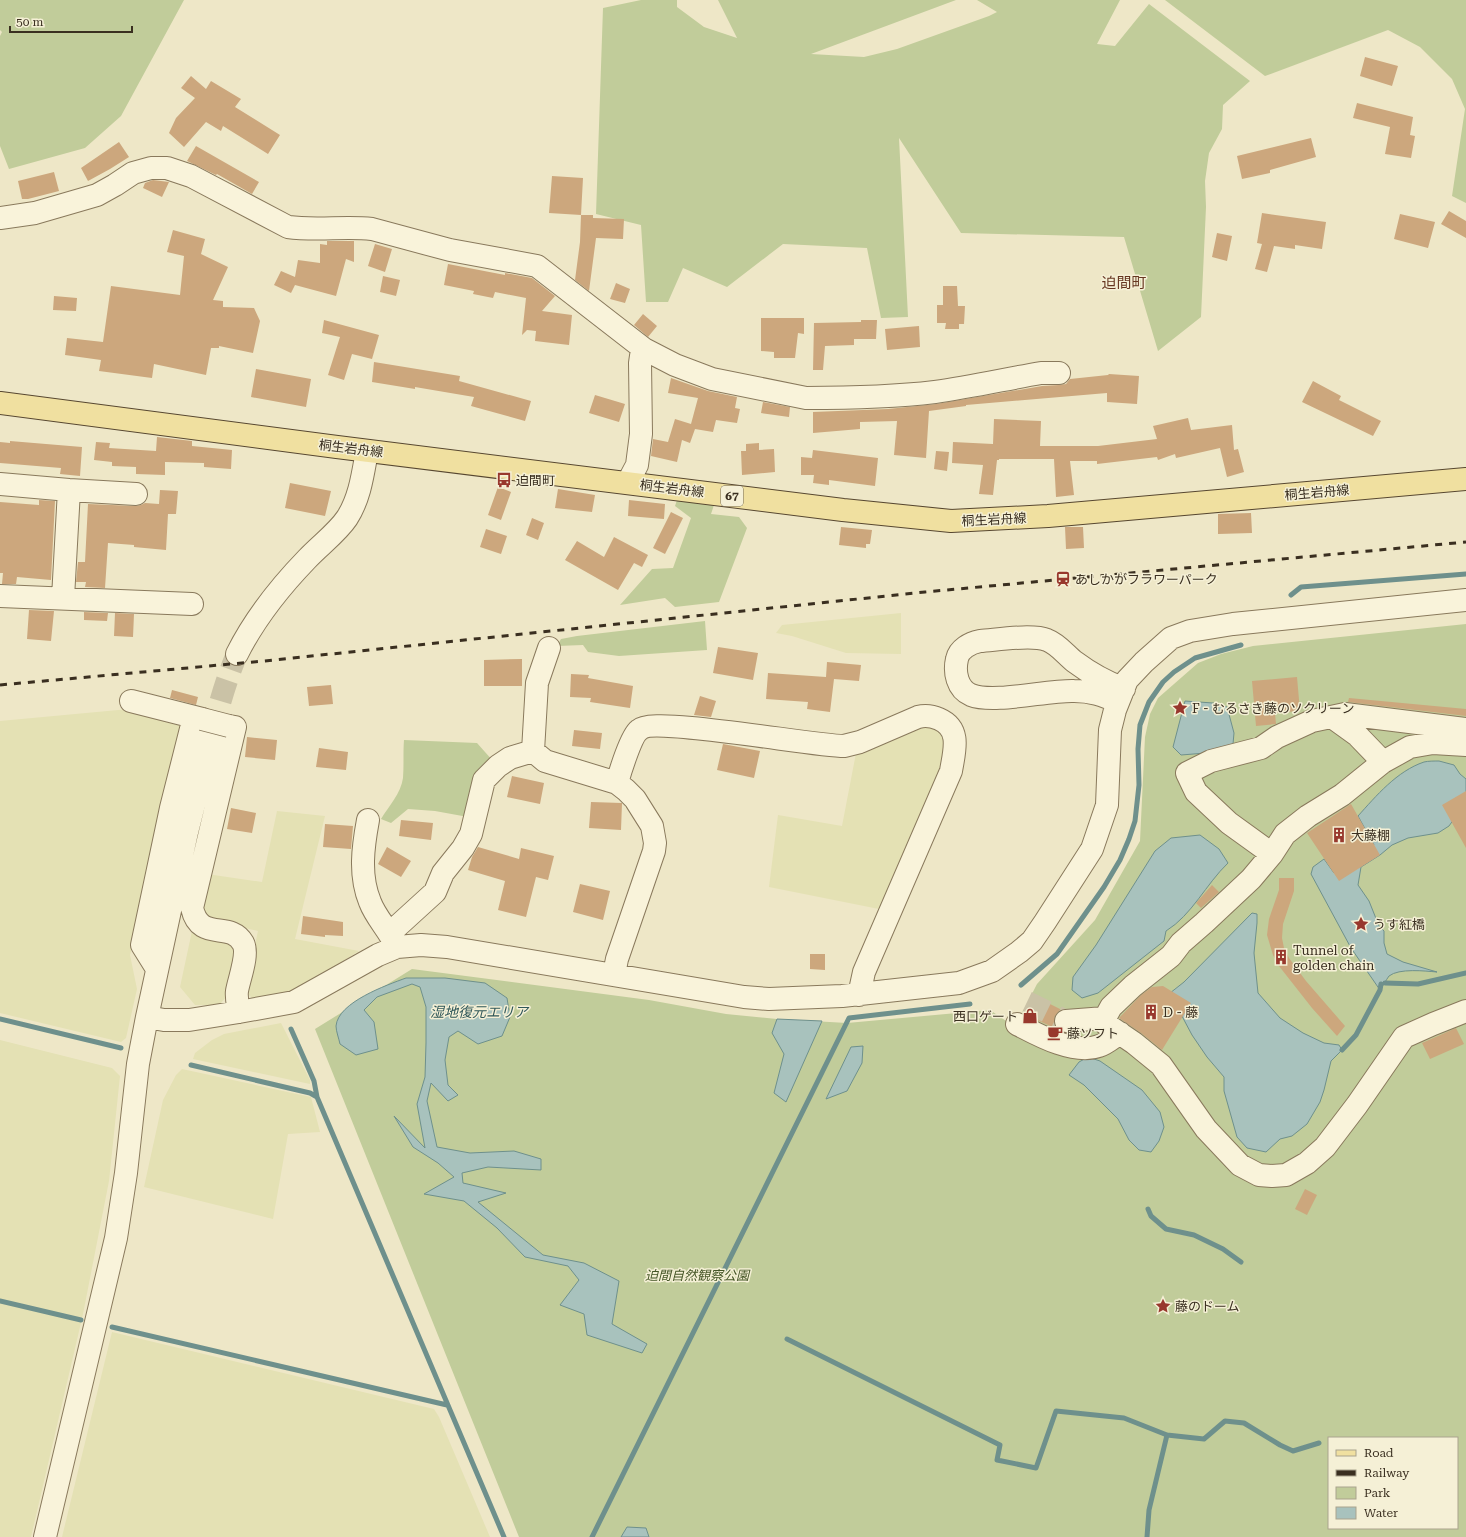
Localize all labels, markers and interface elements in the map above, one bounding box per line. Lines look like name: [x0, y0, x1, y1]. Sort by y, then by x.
scale bar: [10, 8, 132, 34]
text: 50 m: [16, 15, 43, 29]
district label: 迫間町: [1101, 274, 1147, 292]
street label: 桐生岩舟線: [318, 437, 384, 460]
bus stop icon: 迫間町: [495, 471, 513, 489]
place label: 迫間町: [516, 473, 555, 488]
street label: 桐生岩舟線: [639, 477, 705, 500]
street label: 桐生岩舟線: [1284, 482, 1350, 503]
road number: 67: [721, 486, 743, 506]
street label: 桐生岩舟線: [961, 510, 1027, 529]
station icon: あしかがフラワーパーク: [1054, 570, 1072, 588]
place label: あしかがフラワーパーク: [1075, 572, 1218, 587]
place icon: F - むるさき藤のソクリーン: [1171, 699, 1189, 717]
place label: F - むるさき藤のソクリーン: [1192, 701, 1354, 716]
building icon: 大藤棚: [1330, 826, 1348, 844]
place label: 大藤棚: [1351, 828, 1390, 843]
place icon: うす紅橋: [1352, 915, 1370, 933]
place label: うす紅橋: [1373, 917, 1425, 932]
place label: Tunnel of golden chain: [1293, 943, 1375, 973]
building icon: Tunnel of golden chain: [1272, 948, 1290, 966]
building icon: D - 藤: [1142, 1003, 1160, 1021]
water label: 湿地復元エリア: [430, 1004, 530, 1020]
place label: D - 藤: [1163, 1005, 1198, 1020]
shop icon: 西口ゲート: [1021, 1007, 1039, 1025]
place label: 西口ゲート: [953, 1009, 1018, 1024]
cafe icon: 藤ソフト: [1046, 1024, 1064, 1042]
place label: 藤ソフト: [1067, 1026, 1119, 1041]
park label: 迫間自然観察公園: [645, 1268, 751, 1283]
place icon: 藤のドーム: [1154, 1297, 1172, 1315]
place label: 藤のドーム: [1175, 1299, 1240, 1314]
legend: [1328, 1437, 1458, 1529]
text: Road: [1364, 1446, 1394, 1460]
text: Railway: [1364, 1466, 1410, 1480]
text: Park: [1364, 1486, 1391, 1500]
text: Water: [1364, 1506, 1398, 1520]

